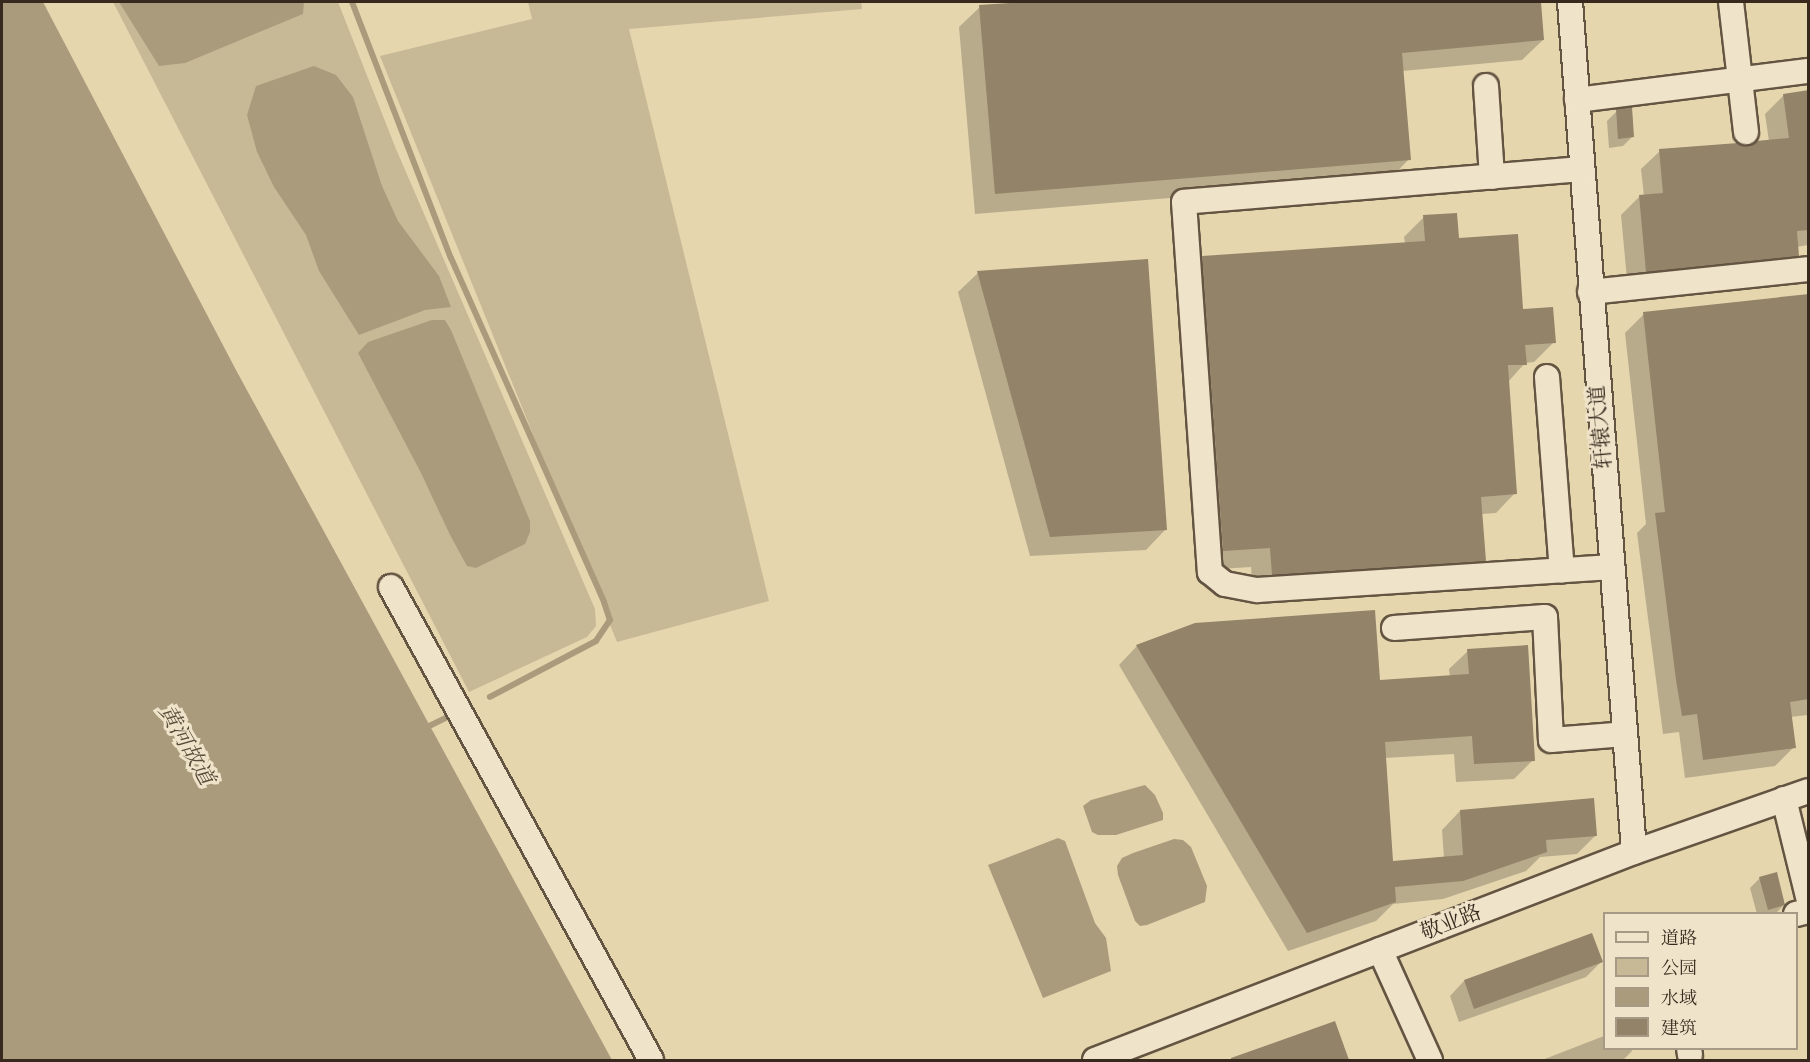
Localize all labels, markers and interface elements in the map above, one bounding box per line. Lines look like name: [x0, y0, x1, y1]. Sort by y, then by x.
street label: 轩辕大道: [1585, 384, 1617, 470]
water label: 黄河故道: [153, 700, 219, 790]
street label: 敬业路: [1417, 900, 1485, 946]
legend: [1603, 912, 1798, 1050]
text: 道路: [1661, 926, 1697, 951]
text: 公园: [1661, 956, 1697, 981]
text: 水域: [1661, 986, 1697, 1011]
text: 建筑: [1661, 1016, 1697, 1041]

